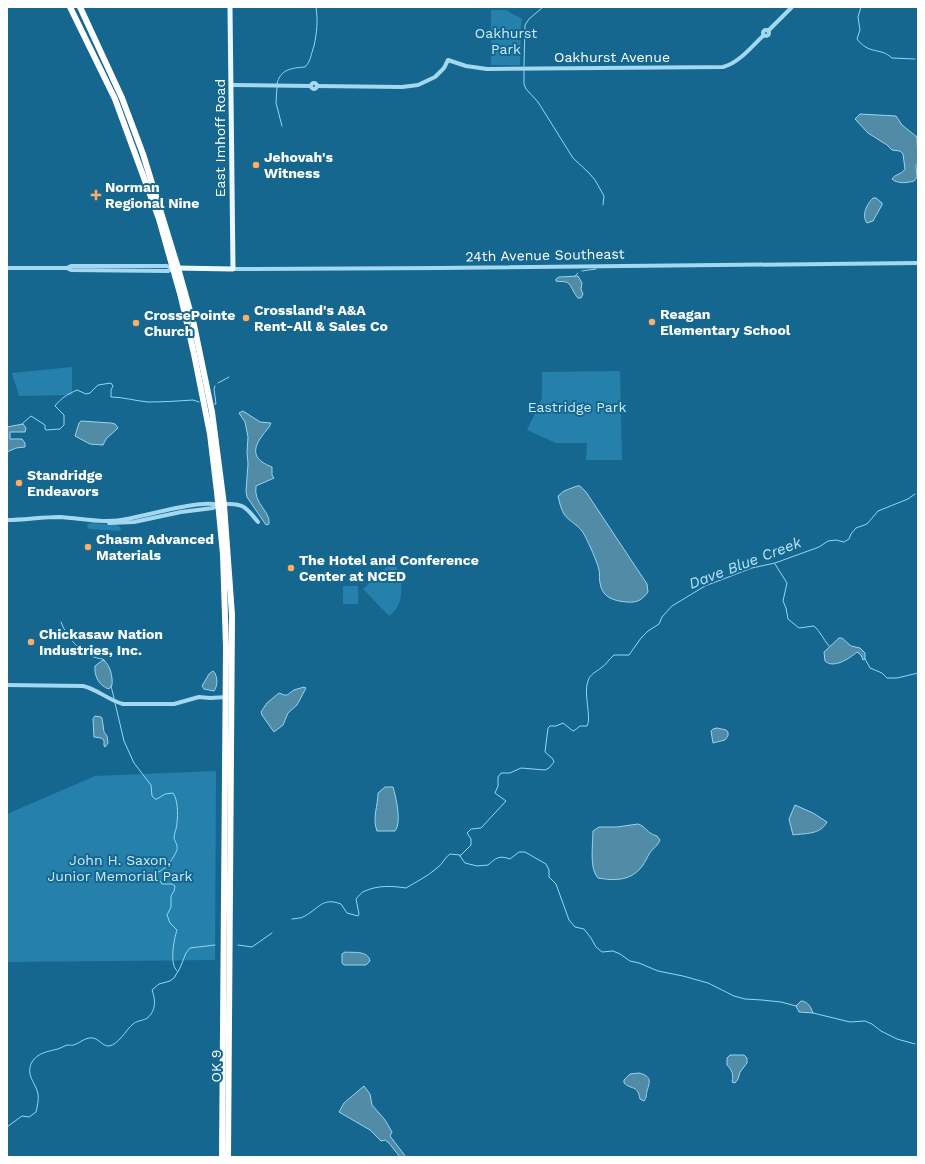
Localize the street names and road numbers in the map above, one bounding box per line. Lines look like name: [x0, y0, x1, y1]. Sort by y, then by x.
street label: Oakhurst Avenue: [554, 49, 670, 65]
street label: East Imhoff Road: [212, 79, 228, 197]
street label: 24th Avenue Southeast: [465, 246, 625, 264]
street label: OK 9: [208, 1050, 224, 1082]

